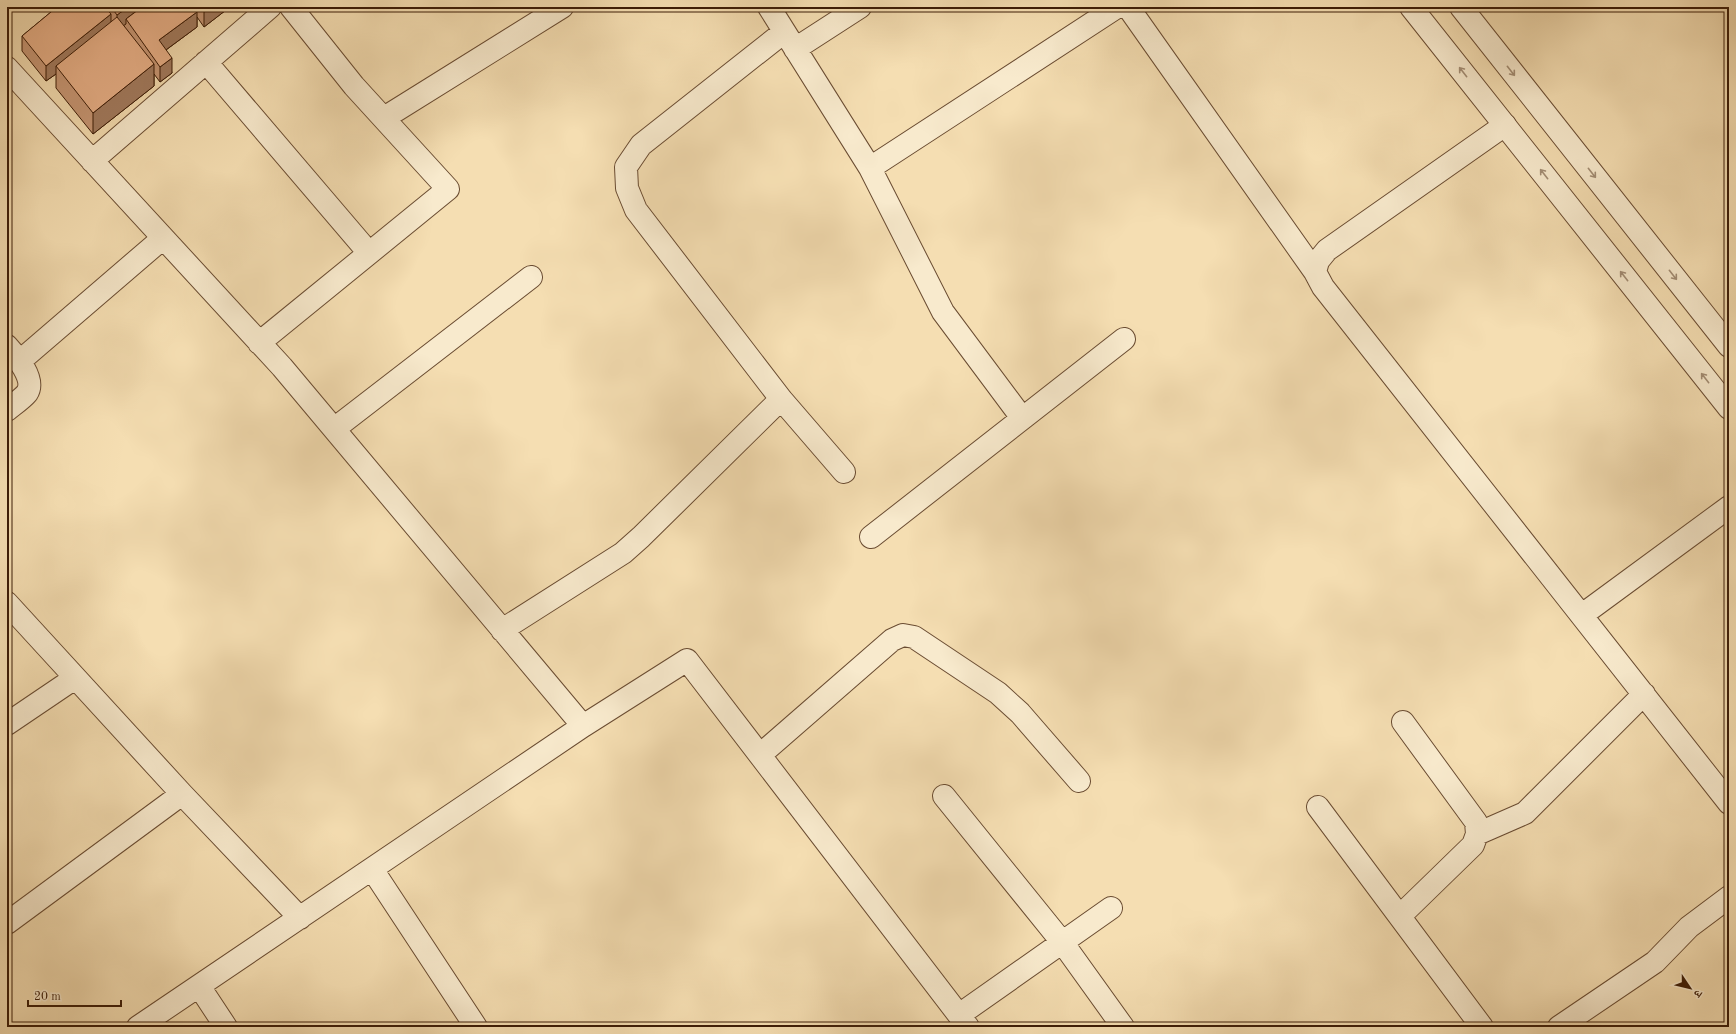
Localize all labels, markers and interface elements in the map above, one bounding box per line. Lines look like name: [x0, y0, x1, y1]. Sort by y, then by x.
one-way arrow: [1507, 65, 1516, 76]
one-way arrow: [1459, 66, 1468, 77]
one-way arrow: [1588, 167, 1596, 178]
one-way arrow: [1540, 168, 1548, 179]
one-way arrow: [1668, 269, 1677, 280]
one-way arrow: [1620, 270, 1629, 281]
one-way arrow: [1701, 372, 1709, 383]
north arrow: [1670, 968, 1710, 1008]
scale bar: [28, 982, 121, 1008]
text: उ: [1690, 987, 1704, 999]
text: 20 m: [34, 991, 61, 1003]

